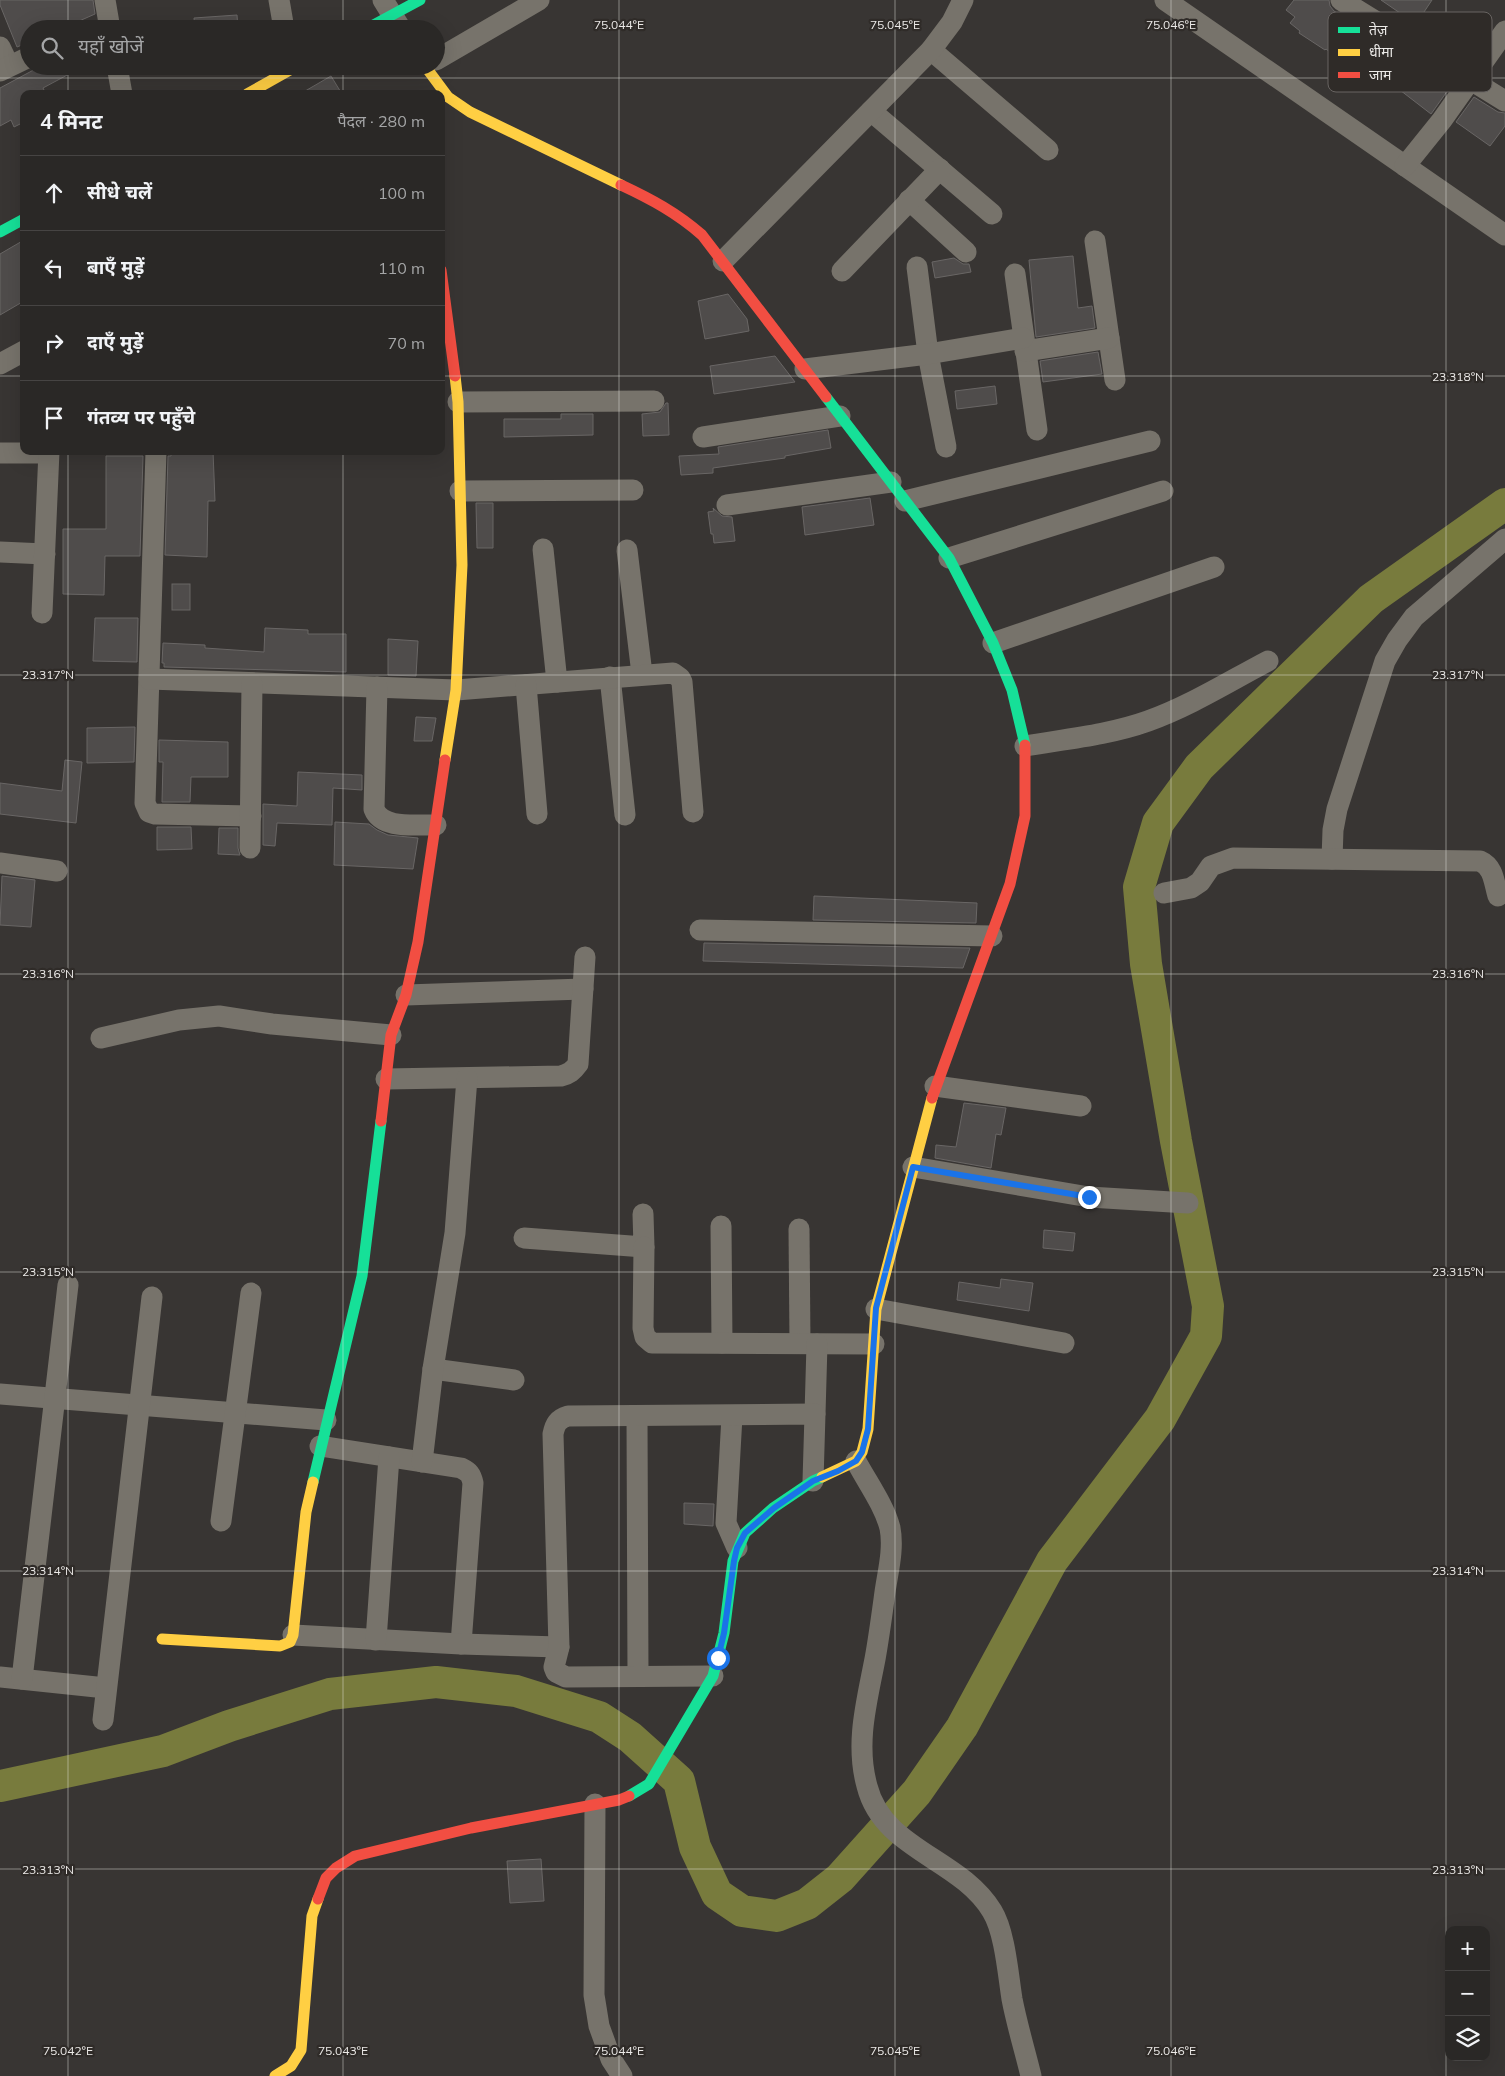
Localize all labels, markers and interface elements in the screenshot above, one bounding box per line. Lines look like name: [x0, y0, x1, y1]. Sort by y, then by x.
legend: [1328, 12, 1492, 92]
text: 75.044°E: [594, 17, 644, 32]
text: 75.045°E: [870, 17, 920, 32]
text: 75.046°E: [1146, 17, 1196, 32]
search box: [20, 20, 445, 75]
text: तेज़: [1369, 21, 1388, 39]
icon: search: [38, 34, 66, 62]
text: यहाँ खोजें: [78, 34, 144, 58]
text: धीमा: [1369, 43, 1394, 61]
text: जाम: [1369, 66, 1392, 84]
text: 4 मिनट: [40, 108, 102, 134]
text: पैदल · 280 m: [337, 111, 425, 131]
icon: ahead: [40, 179, 68, 207]
text: सीधे चलें: [87, 180, 152, 204]
text: 100 m: [378, 183, 425, 203]
icon: left: [40, 254, 68, 282]
text: बाएँ मुड़ें: [87, 255, 144, 279]
text: 110 m: [378, 258, 425, 278]
icon: right: [40, 329, 68, 357]
text: दाएँ मुड़ें: [87, 330, 143, 354]
text: 70 m: [388, 333, 425, 353]
text: 23.318°N: [1432, 369, 1484, 384]
icon: arrive: [40, 404, 68, 432]
text: गंतव्य पर पहुँचे: [87, 405, 195, 429]
text: 23.317°N: [22, 667, 74, 682]
text: 23.317°N: [1432, 667, 1484, 682]
text: 23.316°N: [22, 966, 74, 981]
text: 23.316°N: [1432, 966, 1484, 981]
route end: [1078, 1186, 1101, 1209]
text: 23.315°N: [22, 1264, 74, 1279]
text: 23.315°N: [1432, 1264, 1484, 1279]
text: 23.314°N: [22, 1563, 74, 1578]
text: 23.314°N: [1432, 1563, 1484, 1578]
route start: [707, 1647, 730, 1670]
text: 23.313°N: [22, 1862, 74, 1877]
text: 23.313°N: [1432, 1862, 1484, 1877]
map controls: [1445, 1926, 1490, 2061]
button: +: [1445, 1926, 1490, 1971]
button: −: [1445, 1971, 1490, 2016]
button: layers: [1445, 2016, 1490, 2061]
text: 75.042°E: [43, 2043, 93, 2058]
text: 75.043°E: [318, 2043, 368, 2058]
text: 75.044°E: [594, 2043, 644, 2058]
text: 75.045°E: [870, 2043, 920, 2058]
text: 75.046°E: [1146, 2043, 1196, 2058]

